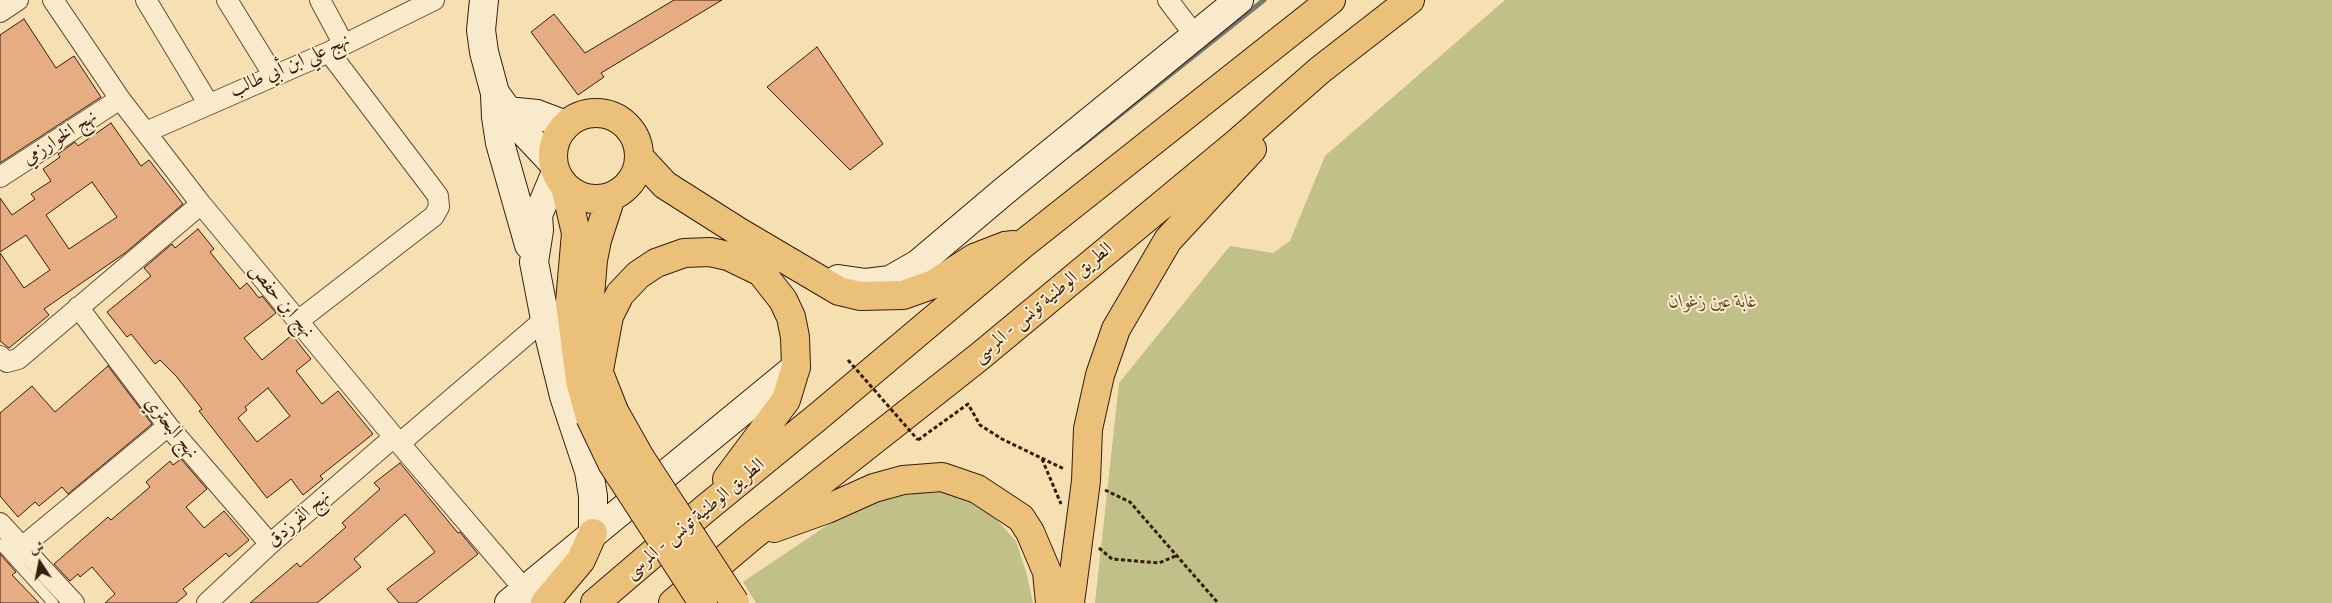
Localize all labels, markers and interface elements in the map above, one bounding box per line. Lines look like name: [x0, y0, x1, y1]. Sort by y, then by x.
street label: نهج علي ابن أبي طالب: [226, 29, 354, 103]
street label: نهج الخوارزمي: [18, 105, 102, 171]
street label: الطريق الوطنية تونس - المرسى: [968, 238, 1118, 368]
street label: نهج ابن حفص: [243, 259, 319, 343]
park label: غابة عين زغوان: [1668, 291, 1758, 313]
street label: نهج البحتري: [139, 392, 203, 464]
street label: الطريق الوطنية تونس - المرسى: [620, 454, 770, 584]
street label: نهج الفرزدق: [263, 485, 335, 553]
text: ش: [28, 537, 46, 558]
north arrow: [15, 538, 65, 588]

